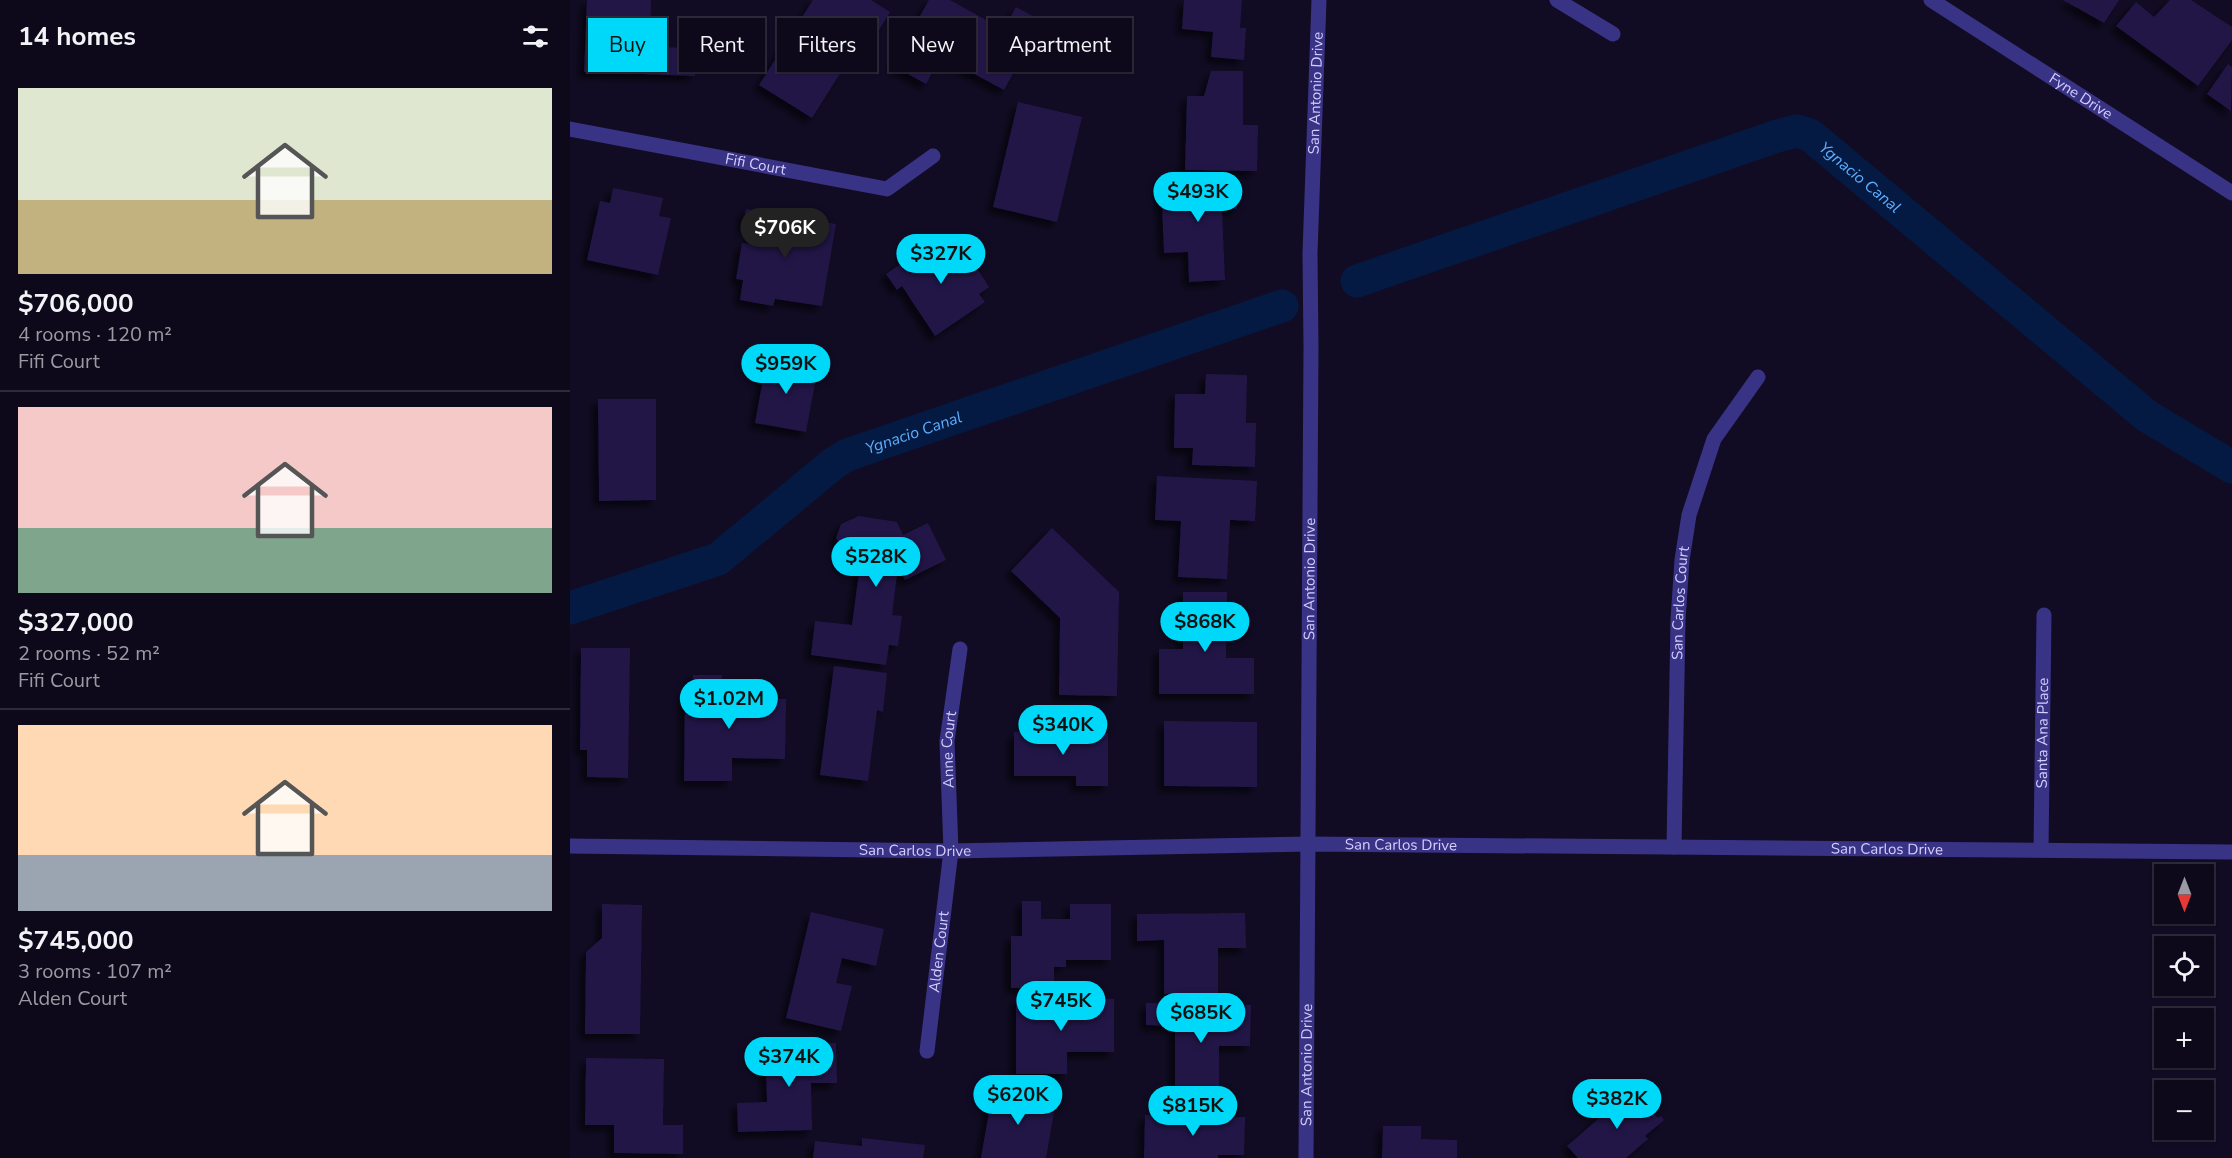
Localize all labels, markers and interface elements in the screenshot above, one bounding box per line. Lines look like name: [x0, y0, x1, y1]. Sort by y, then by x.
chip: Buy: [588, 18, 667, 72]
chip: Rent: [679, 18, 765, 72]
chip: Filters: [777, 18, 877, 72]
chip: New: [889, 18, 976, 72]
chip: Apartment: [988, 18, 1132, 72]
text: 14 homes: [18, 19, 136, 54]
icon: filters: [519, 20, 552, 53]
street label: San Antonio Drive: [1304, 32, 1328, 155]
street label: Fyne Drive: [2045, 68, 2116, 124]
icon: home: [231, 127, 339, 235]
water label: Ygnacio Canal: [1814, 137, 1906, 219]
street label: Fifi Court: [724, 149, 788, 180]
pin: $493K: [1156, 172, 1240, 223]
text: $493K: [1167, 178, 1229, 205]
pin: $706K: [743, 208, 827, 259]
text: $706K: [754, 214, 816, 241]
pin: $327K: [899, 234, 983, 285]
text: $327K: [910, 240, 972, 267]
text: $706,000: [18, 286, 134, 321]
text: 4 rooms · 120 m²: [18, 321, 172, 348]
pin: $959K: [744, 344, 828, 395]
text: Fifi Court: [18, 348, 100, 375]
text: $959K: [755, 350, 817, 377]
water label: Ygnacio Canal: [863, 406, 965, 460]
icon: home: [231, 446, 339, 554]
street label: San Antonio Drive: [1299, 518, 1320, 640]
pin: $528K: [834, 537, 918, 588]
text: $528K: [845, 543, 907, 570]
street label: San Carlos Court: [1667, 544, 1694, 660]
pin: $868K: [1163, 602, 1247, 653]
text: $327,000: [18, 605, 134, 640]
text: $868K: [1174, 608, 1236, 635]
text: 2 rooms · 52 m²: [18, 640, 160, 667]
text: Fifi Court: [18, 667, 100, 694]
street label: Santa Ana Place: [2032, 677, 2053, 789]
pin: $1.02M: [680, 679, 778, 730]
text: $1.02M: [694, 685, 764, 712]
pin: $340K: [1021, 705, 1105, 756]
street label: Anne Court: [937, 709, 961, 788]
text: $340K: [1032, 711, 1094, 738]
icon: home: [231, 764, 339, 872]
street label: San Carlos Drive: [1345, 834, 1457, 855]
street label: San Carlos Drive: [1831, 839, 1943, 859]
street label: San Carlos Drive: [859, 840, 971, 861]
north arrow: [2154, 864, 2214, 924]
map controls: [2154, 864, 2214, 1140]
street label: Alden Court: [924, 909, 954, 994]
text: $745,000: [18, 923, 134, 958]
button: locate: [2154, 936, 2214, 996]
text: 3 rooms · 107 m²: [18, 958, 172, 985]
pin: $745K: [1019, 981, 1103, 1032]
text: Alden Court: [18, 985, 127, 1012]
text: $745K: [1030, 987, 1092, 1014]
pin: $685K: [1159, 993, 1243, 1044]
text: $685K: [1170, 999, 1232, 1026]
street label: San Antonio Drive: [1296, 1004, 1317, 1126]
button: +: [2154, 1008, 2214, 1068]
pin: $374K: [747, 1037, 831, 1088]
text: $374K: [758, 1043, 820, 1070]
pin: $620K: [976, 1075, 1060, 1126]
pin: $382K: [1575, 1079, 1659, 1130]
button: −: [2154, 1080, 2214, 1140]
text: $620K: [987, 1081, 1049, 1108]
text: $382K: [1586, 1085, 1648, 1112]
pin: $815K: [1151, 1086, 1235, 1137]
text: $815K: [1162, 1092, 1224, 1119]

